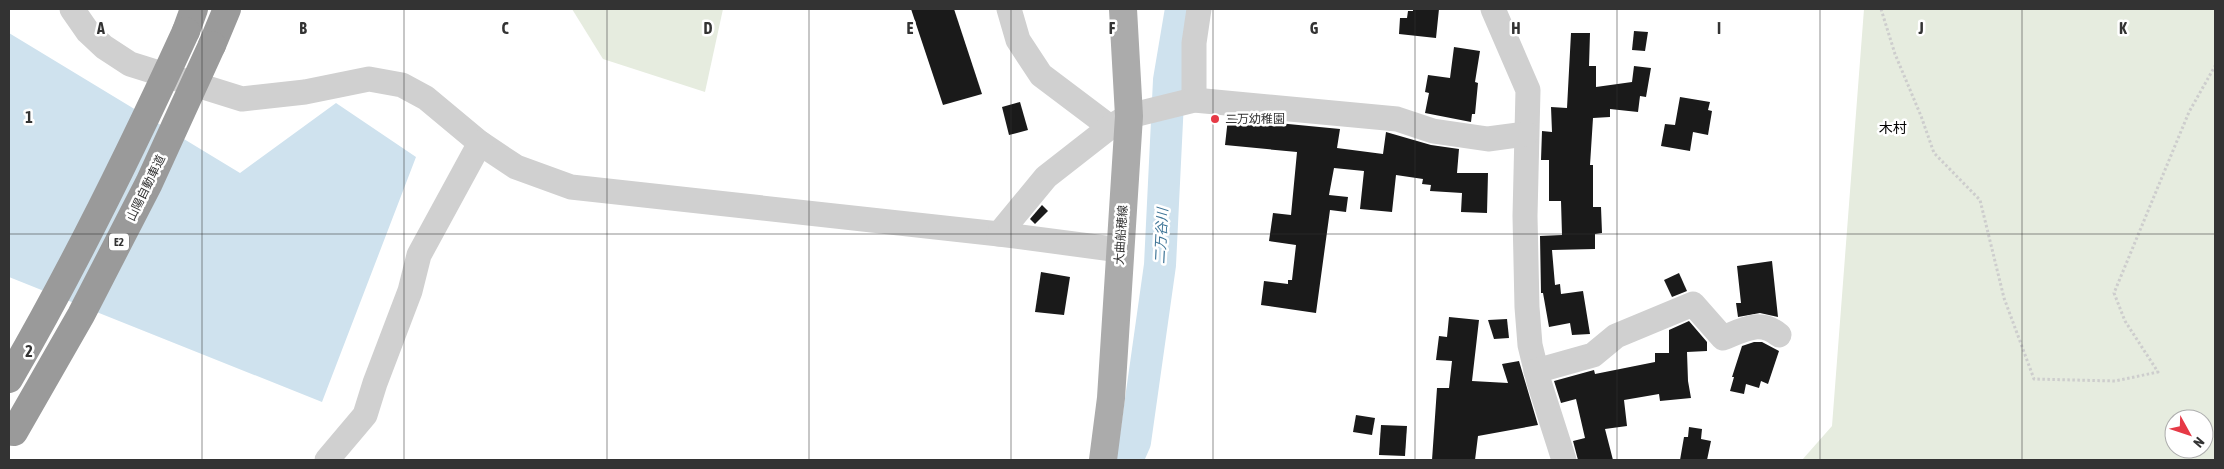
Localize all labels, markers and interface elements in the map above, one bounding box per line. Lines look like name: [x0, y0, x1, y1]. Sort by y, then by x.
text: A: [96, 19, 105, 37]
text: B: [299, 19, 307, 37]
text: C: [501, 19, 509, 37]
text: D: [704, 19, 713, 37]
text: E: [907, 19, 914, 37]
text: F: [1109, 19, 1116, 37]
text: G: [1310, 19, 1319, 37]
text: H: [1511, 19, 1521, 37]
text: I: [1717, 19, 1721, 37]
text: J: [1917, 19, 1924, 37]
text: K: [2119, 19, 2127, 37]
text: 1: [25, 108, 33, 126]
place label: 二万幼稚園: [1225, 112, 1285, 126]
marker: 二万幼稚園: [1209, 113, 1221, 125]
district label: 木村: [1879, 120, 1907, 136]
street label: 山陽自動車道: [124, 153, 168, 223]
street label: 大曲船穂線: [1112, 205, 1130, 265]
water label: 二万谷川: [1152, 206, 1171, 264]
road number: E2: [109, 233, 129, 250]
text: 2: [25, 342, 33, 360]
north arrow: [2164, 409, 2214, 459]
text: N: [2190, 434, 2208, 451]

